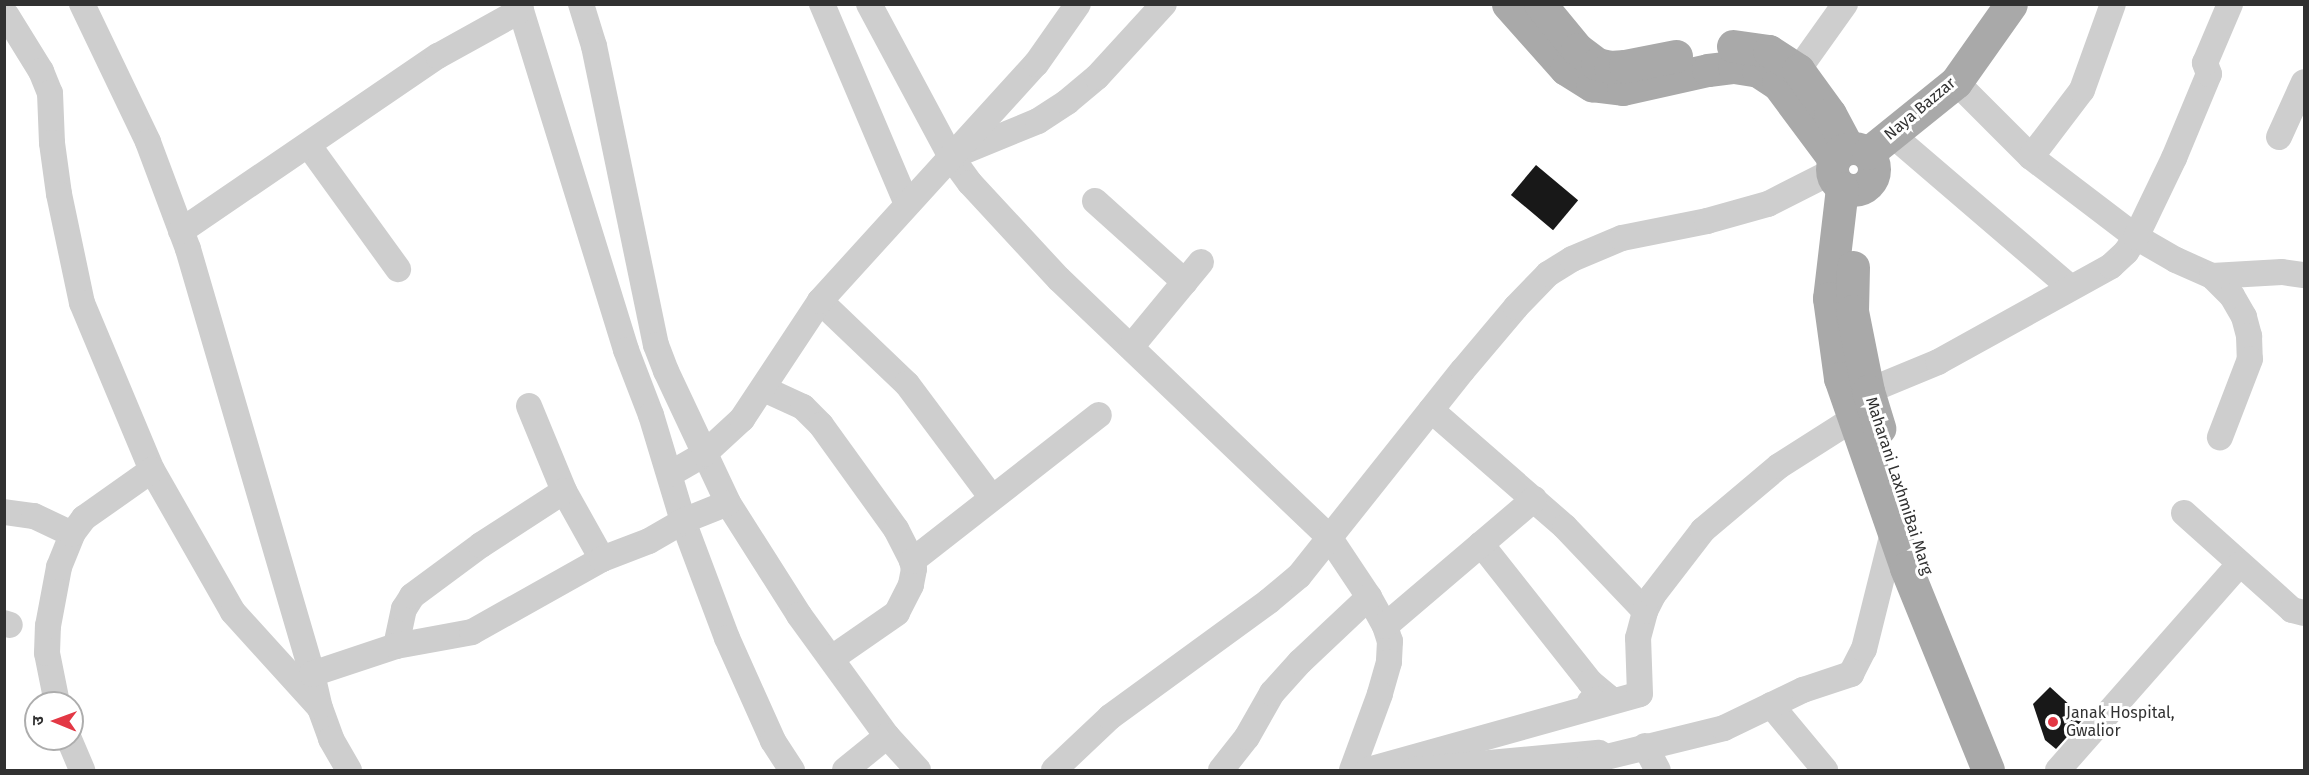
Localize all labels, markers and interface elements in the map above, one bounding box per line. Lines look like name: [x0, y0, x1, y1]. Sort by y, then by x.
street label: Naya Bazzar: [1881, 74, 1959, 144]
street label: Maharani LaxhmiBai Marg: [1861, 395, 1937, 577]
north arrow: [24, 691, 84, 751]
place label: Janak Hospital, Gwalior: [2066, 703, 2175, 741]
marker: Janak Hospital, Gwalior: [2044, 713, 2062, 731]
text: उ: [28, 716, 47, 726]

